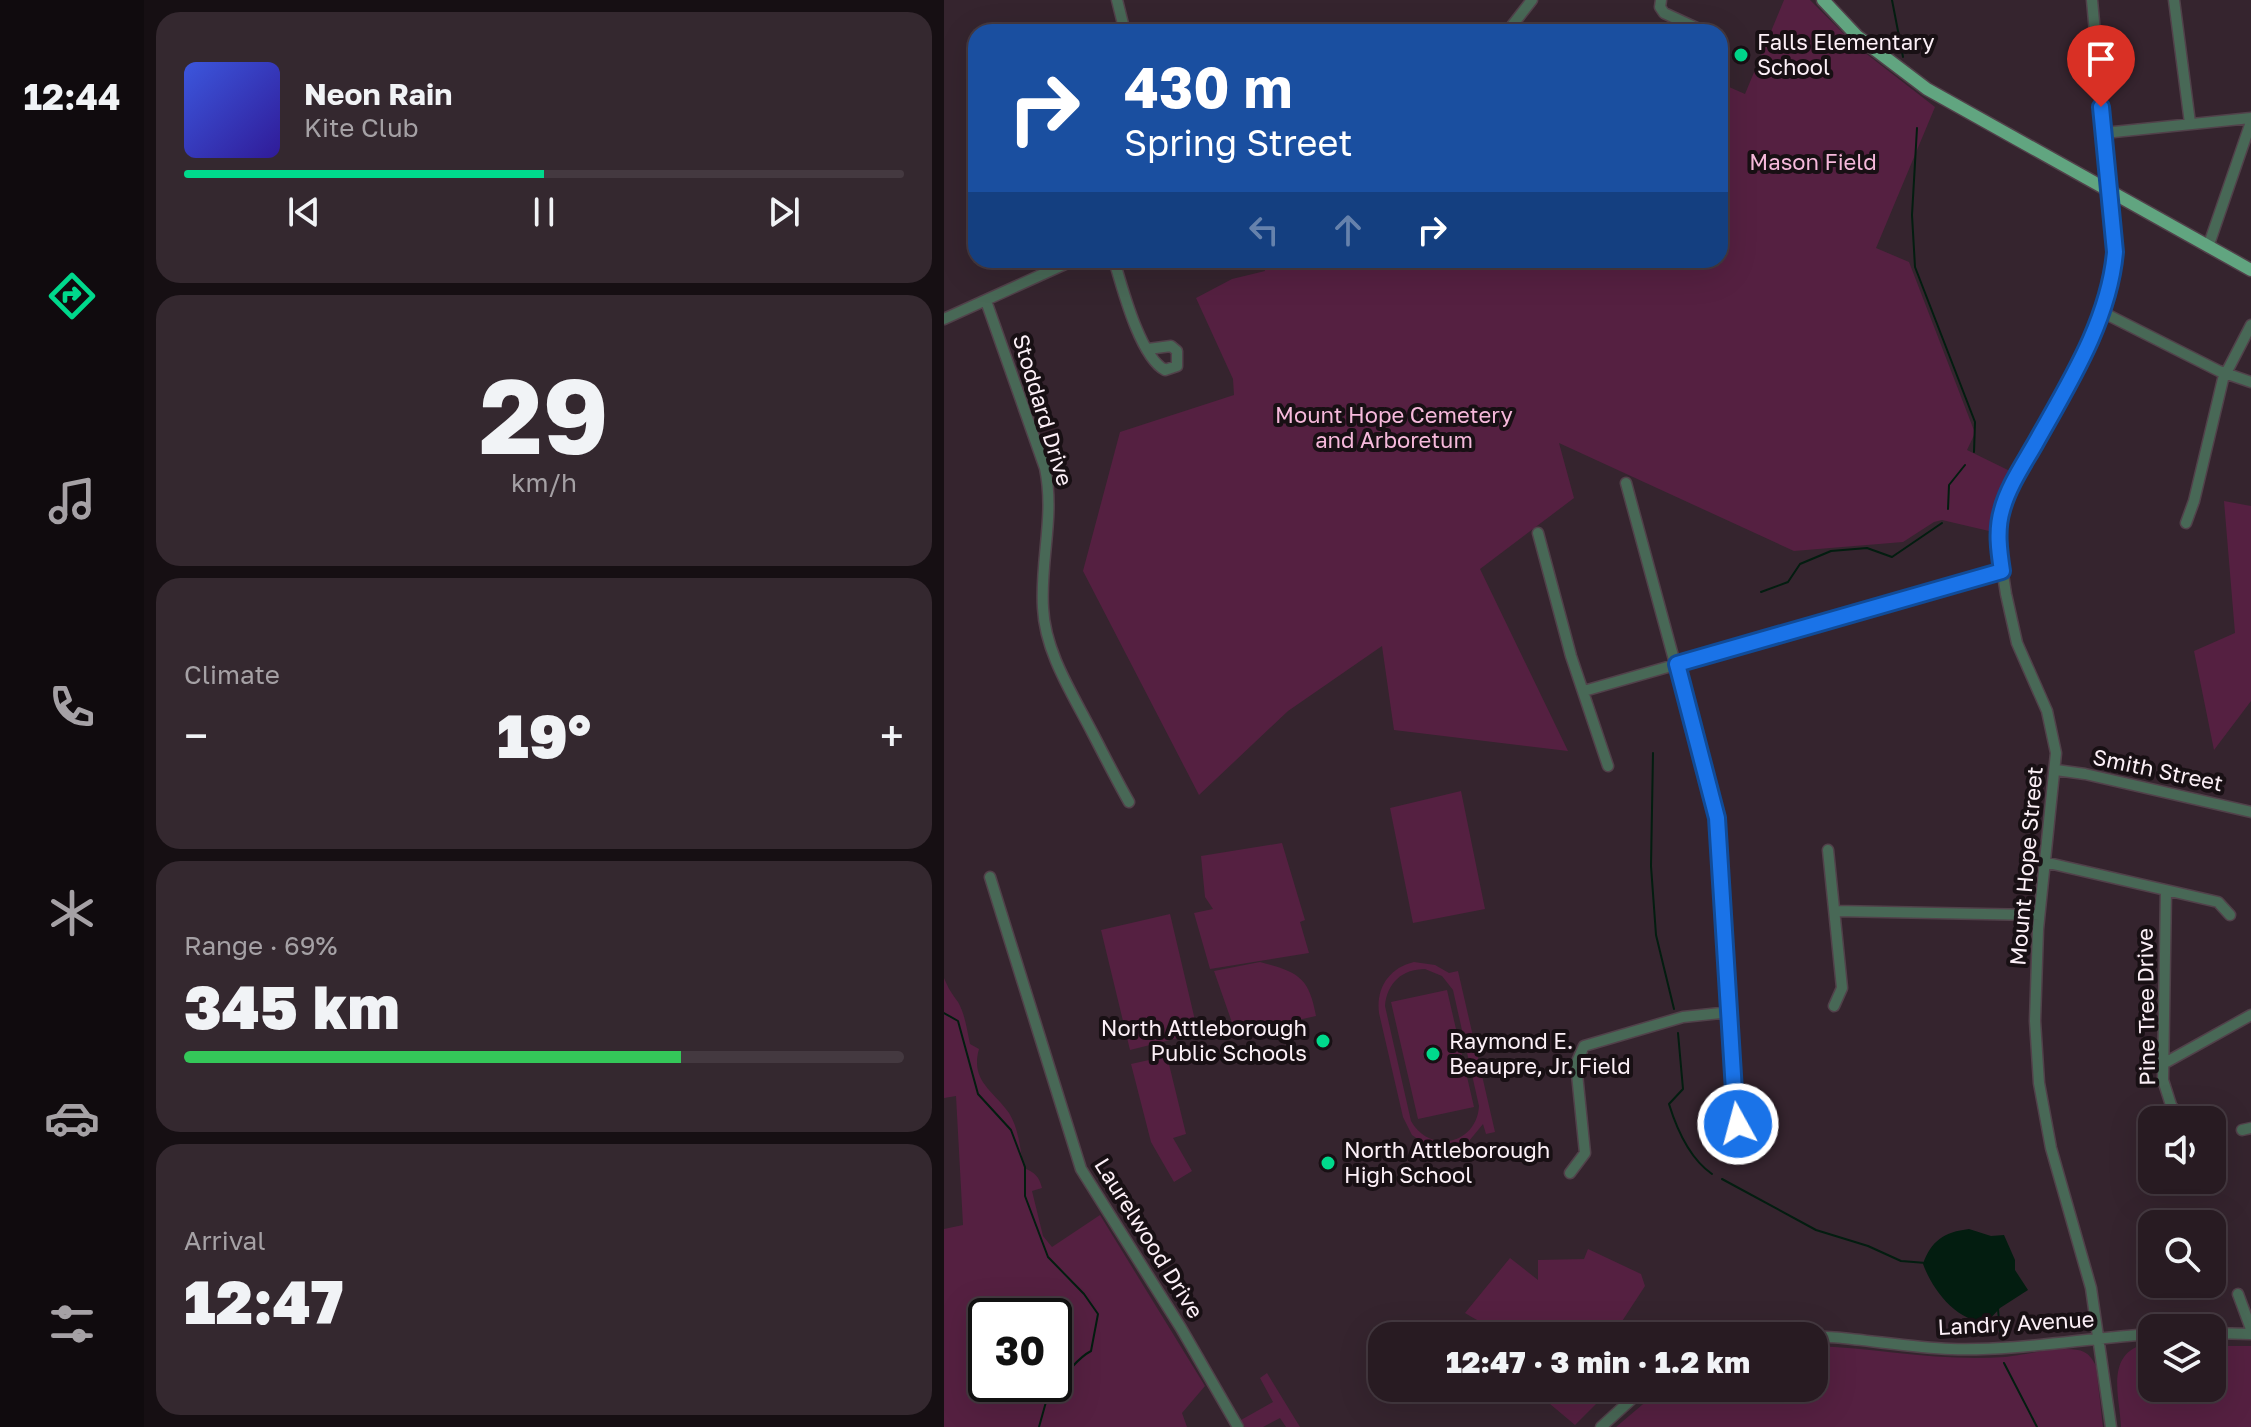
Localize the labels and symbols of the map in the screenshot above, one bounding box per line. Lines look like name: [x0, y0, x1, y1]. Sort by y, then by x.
pin: [2067, 25, 2135, 107]
place label: Falls Elementary School: [1757, 28, 1935, 80]
marker: Falls Elementary School: [1732, 46, 1750, 64]
park label: Mason Field: [1749, 148, 1877, 175]
street label: Stoddard Drive: [1008, 331, 1079, 489]
park label: Mount Hope Cemetery and Arboretum: [1275, 401, 1513, 453]
street label: Smith Street: [2091, 743, 2226, 796]
street label: Mount Hope Street: [2003, 765, 2048, 967]
street label: Pine Tree Drive: [2131, 928, 2160, 1086]
place label: North Attleborough Public Schools: [1101, 1014, 1307, 1066]
place label: Raymond E. Beaupre, Jr. Field: [1449, 1027, 1631, 1079]
marker: North Attleborough Public Schools: [1314, 1032, 1332, 1050]
marker: Raymond E. Beaupre, Jr. Field: [1424, 1045, 1442, 1063]
position arrow: [1696, 1082, 1780, 1166]
place label: North Attleborough High School: [1344, 1136, 1550, 1188]
street label: Laurelwood Drive: [1089, 1153, 1210, 1323]
marker: North Attleborough High School: [1319, 1154, 1337, 1172]
speed limit sign: 30: [968, 1298, 1072, 1402]
street label: Landry Avenue: [1937, 1305, 2095, 1340]

